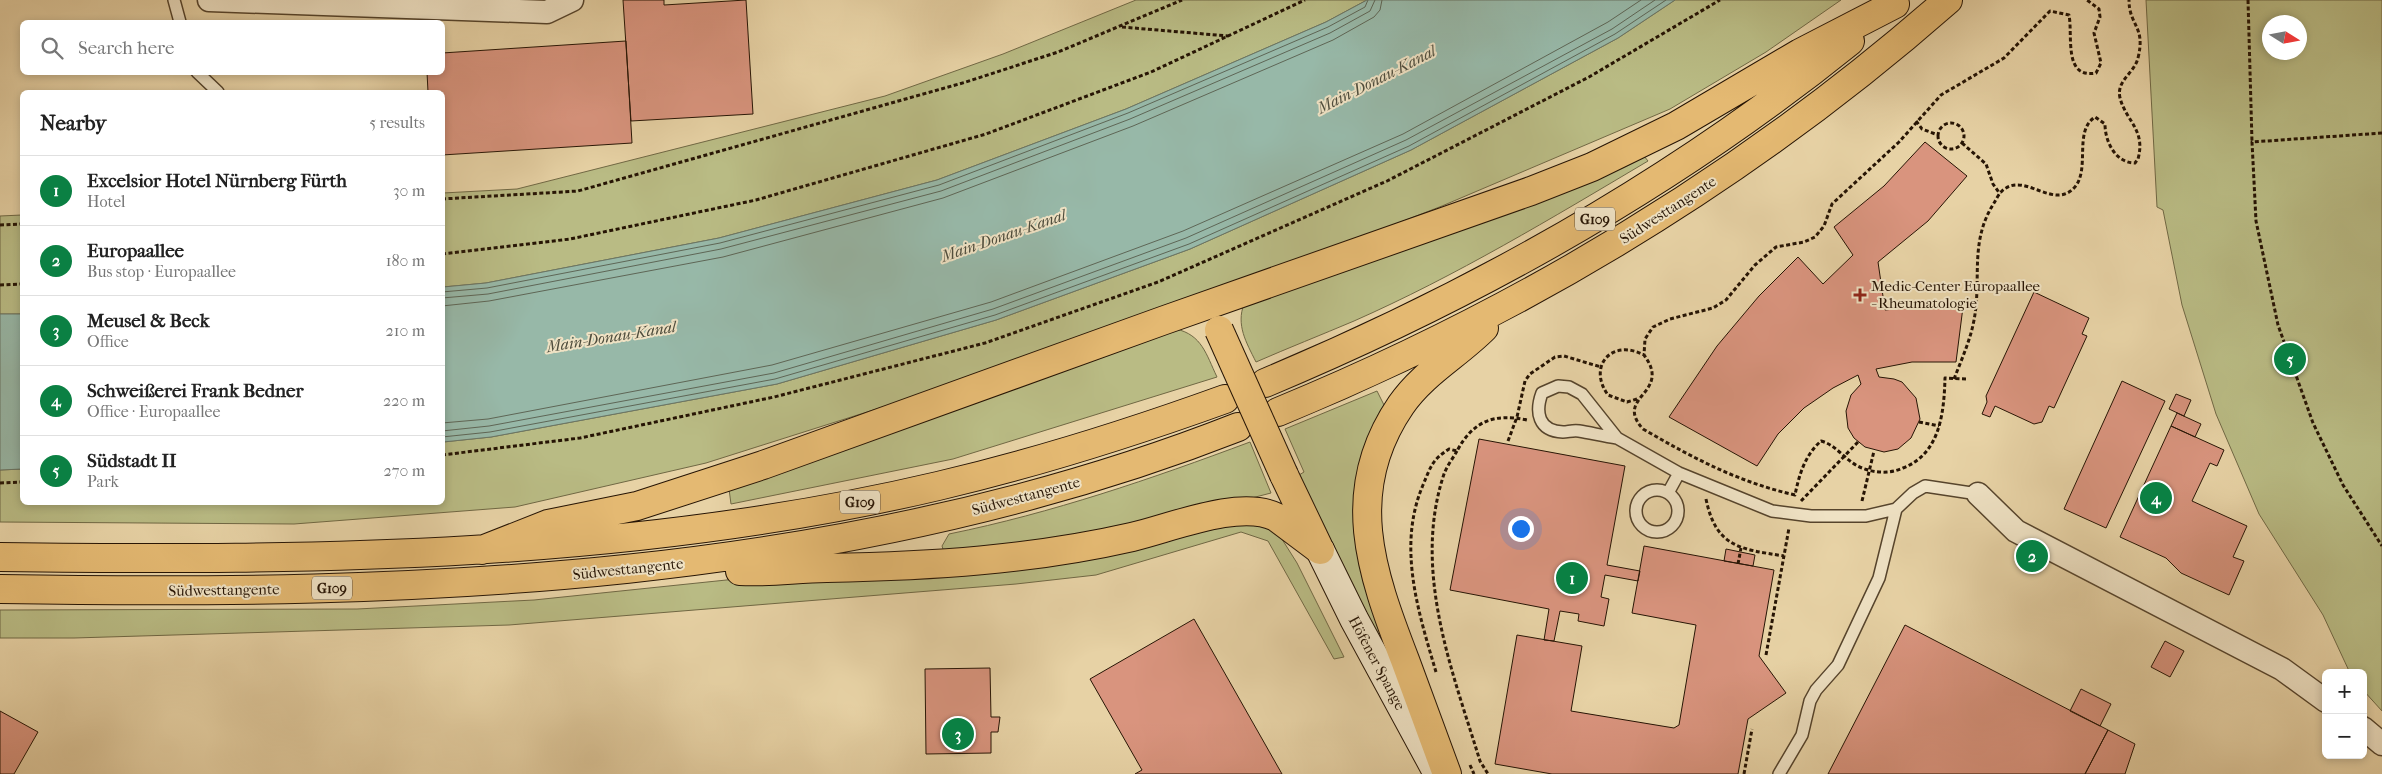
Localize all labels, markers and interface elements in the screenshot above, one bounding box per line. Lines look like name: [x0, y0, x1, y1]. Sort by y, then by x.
north arrow: [2262, 15, 2307, 60]
search box: [20, 20, 445, 75]
icon: search: [38, 34, 66, 62]
text: Search here: [78, 37, 174, 59]
water label: Main-Donau-Kanal: [1313, 40, 1441, 118]
text: Nearby: [40, 111, 106, 135]
text: 5 results: [369, 113, 425, 132]
text: Excelsior Hotel Nürnberg Fürth: [87, 170, 347, 192]
street label: Südwesttangente: [1616, 172, 1720, 248]
text: 1: [53, 181, 59, 200]
text: 30 m: [393, 181, 425, 200]
text: Hotel: [87, 192, 125, 211]
water label: Main-Donau-Kanal: [937, 205, 1070, 266]
road number: G109: [1575, 208, 1615, 230]
text: Europaallee: [87, 240, 184, 262]
text: 2: [52, 251, 60, 270]
text: 180 m: [386, 251, 425, 270]
text: Bus stop · Europaallee: [87, 262, 236, 281]
place label: Medic-Center Europaallee - Rheumatologie: [1871, 277, 2041, 312]
marker: Medic-Center Europaallee - Rheumatologie: [1853, 288, 1867, 302]
text: Meusel & Beck: [87, 310, 209, 332]
water label: Main-Donau-Kanal: [544, 317, 679, 356]
text: 3: [53, 321, 59, 340]
text: 210 m: [386, 321, 425, 340]
text: Office: [87, 332, 129, 351]
pin: 5: [2274, 340, 2306, 378]
text: Schweißerei Frank Bedner: [87, 380, 304, 402]
text: 4: [51, 391, 61, 410]
text: 220 m: [383, 391, 425, 410]
text: Office · Europaallee: [87, 402, 220, 421]
text: Südstadt II: [87, 450, 176, 472]
text: 5: [53, 461, 59, 480]
text: 270 m: [384, 461, 425, 480]
text: Park: [87, 472, 119, 491]
street label: Südwesttangente: [970, 473, 1083, 519]
pin: 4: [2140, 479, 2172, 517]
road number: G109: [840, 491, 880, 514]
your location: [1508, 516, 1534, 542]
pin: 2: [2016, 537, 2048, 575]
street label: Südwesttangente: [572, 554, 685, 584]
pin: 1: [1556, 559, 1588, 597]
road number: G109: [312, 576, 352, 600]
street label: Südwesttangente: [168, 580, 280, 600]
street label: Höfener Spange: [1345, 613, 1410, 714]
map controls: [2322, 669, 2367, 759]
button: +: [2322, 669, 2367, 714]
button: −: [2322, 714, 2367, 759]
pin: 3: [942, 715, 974, 753]

